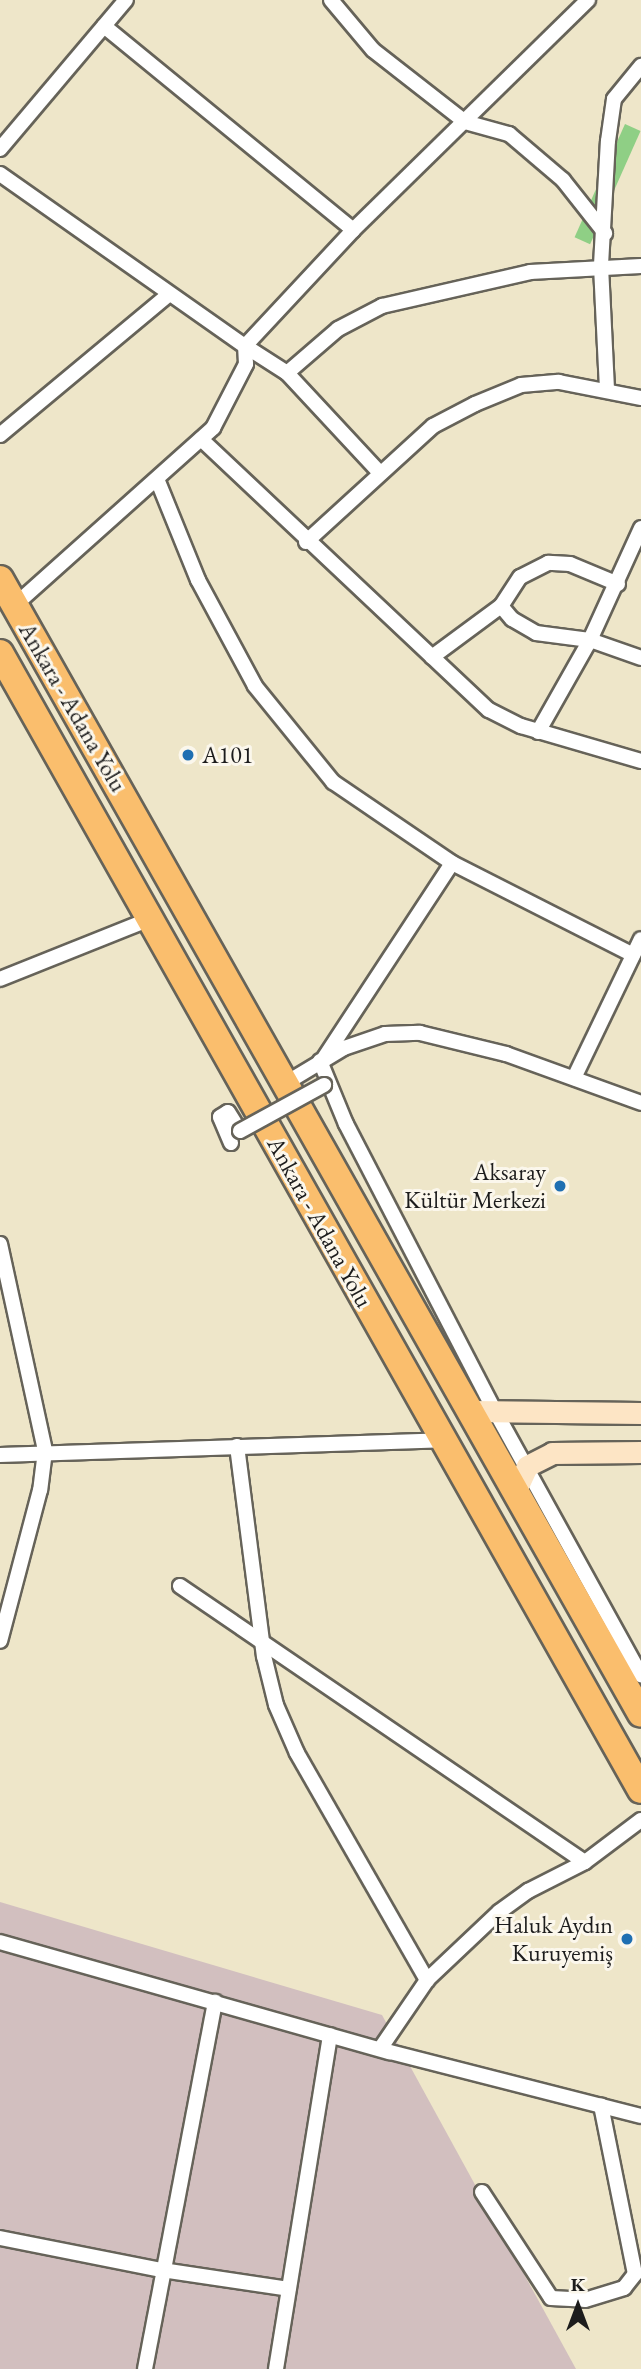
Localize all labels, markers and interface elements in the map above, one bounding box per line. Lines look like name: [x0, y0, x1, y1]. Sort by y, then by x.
street label: Ankara - Adana Yolu: [13, 617, 133, 797]
place label: A101: [202, 741, 253, 769]
marker: A101: [180, 747, 196, 763]
street label: Ankara - Adana Yolu: [261, 1132, 379, 1312]
place label: Aksaray Kültür Merkezi: [404, 1158, 546, 1214]
marker: Aksaray Kültür Merkezi: [552, 1178, 568, 1194]
place label: Haluk Aydın Kuruyemiş: [494, 1911, 613, 1967]
marker: Haluk Aydın Kuruyemiş: [619, 1931, 635, 1947]
north arrow: [543, 2271, 613, 2341]
text: K: [571, 2272, 585, 2297]

